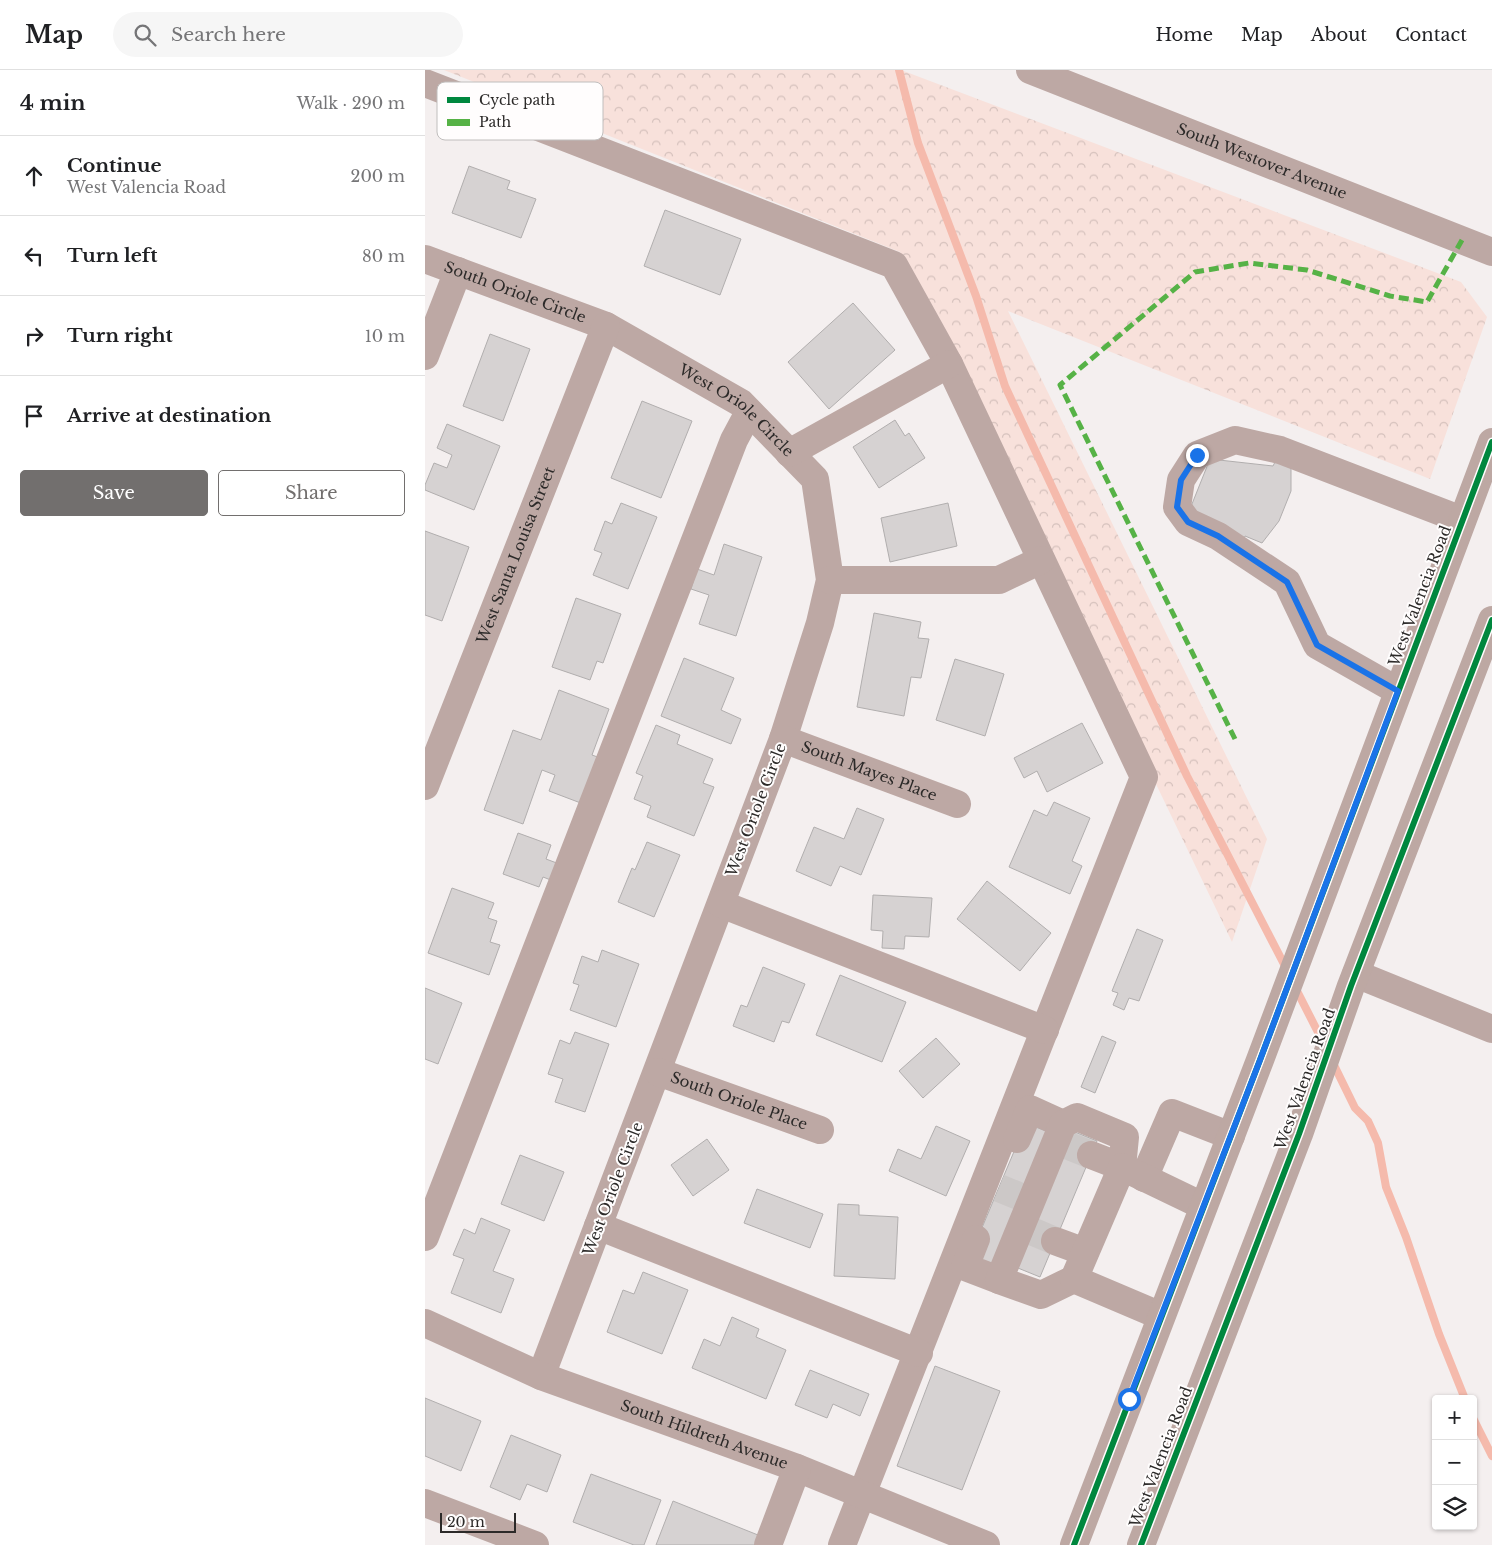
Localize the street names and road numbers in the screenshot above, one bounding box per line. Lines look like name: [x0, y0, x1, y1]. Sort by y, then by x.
street label: South Westover Avenue: [1174, 119, 1350, 203]
street label: South Oriole Circle: [442, 257, 589, 327]
street label: West Oriole Circle: [675, 359, 798, 460]
street label: West Santa Louisa Street: [472, 463, 559, 647]
street label: West Valencia Road: [1384, 523, 1455, 670]
street label: South Mayes Place: [799, 737, 940, 805]
street label: West Oriole Circle: [721, 740, 790, 880]
street label: West Valencia Road: [1270, 1005, 1339, 1153]
street label: South Oriole Place: [668, 1067, 810, 1134]
street label: West Oriole Circle: [578, 1119, 647, 1259]
street label: West Valencia Road: [1125, 1384, 1196, 1531]
street label: South Hildreth Avenue: [618, 1395, 791, 1473]

